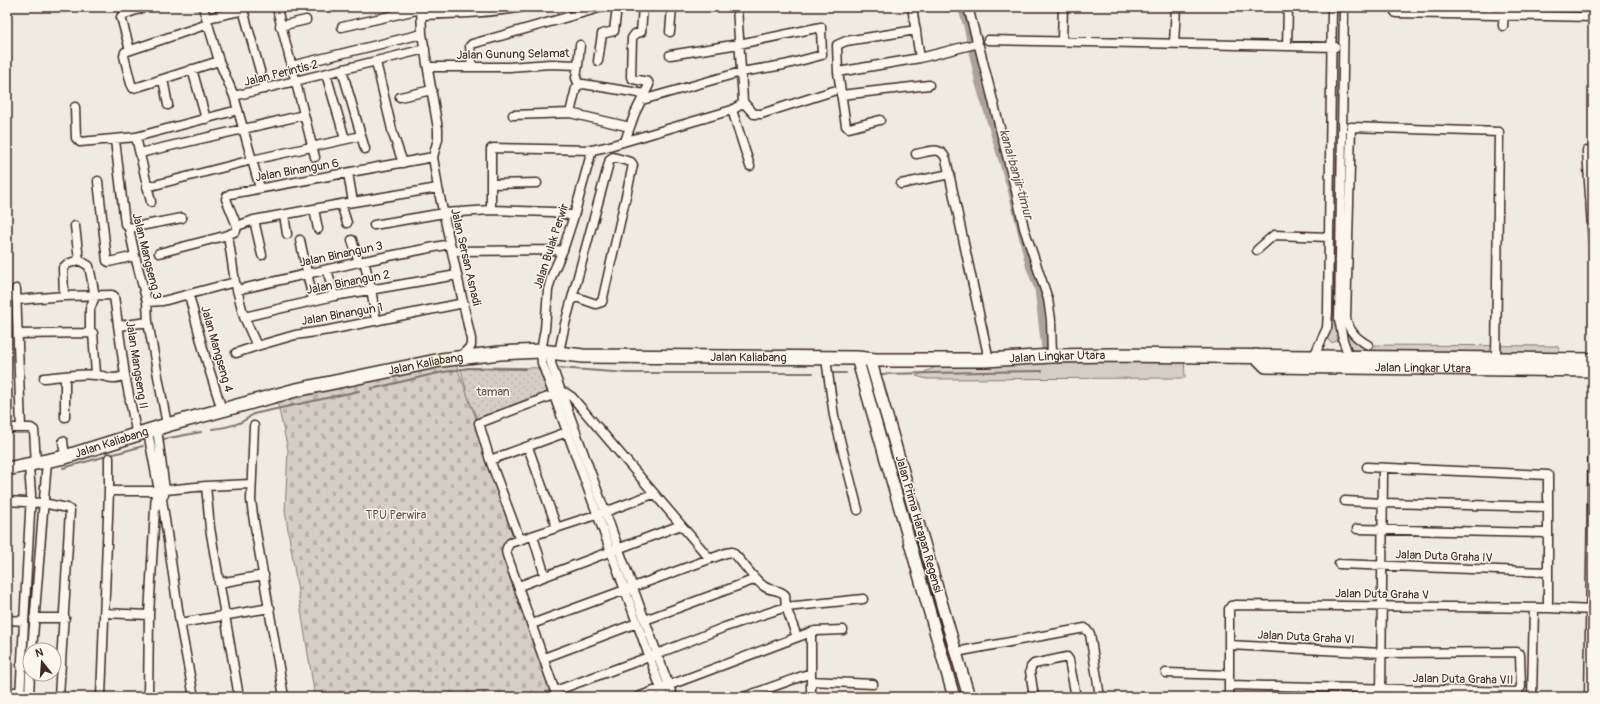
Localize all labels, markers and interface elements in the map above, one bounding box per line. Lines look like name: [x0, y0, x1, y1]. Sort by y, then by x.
street label: Jalan Gunung Selamat: [456, 46, 570, 63]
street label: Jalan Perintis 2: [242, 57, 320, 90]
water label: kanal banjir timur: [996, 128, 1037, 223]
street label: Jalan Binangun 6: [254, 156, 340, 185]
street label: Jalan Bulak Perwir: [531, 201, 573, 291]
street label: Jalan Sersan Asnadi: [447, 207, 484, 307]
street label: Jalan Mangseng 3: [129, 211, 165, 301]
street label: Jalan Binangun 3: [298, 238, 384, 271]
street label: Jalan Binangun 2: [305, 267, 391, 298]
street label: Jalan Binangun 1: [300, 300, 384, 329]
street label: Jalan Mangseng 4: [197, 304, 236, 394]
street label: Jalan Mangseng II: [122, 320, 151, 410]
street label: Jalan Lingkar Utara: [1009, 348, 1106, 367]
street label: Jalan Kaliabang: [387, 350, 464, 379]
street label: Jalan Kaliabang: [710, 350, 787, 365]
street label: Jalan Lingkar Utara: [1375, 360, 1471, 377]
park label: taman: [475, 385, 510, 400]
street label: Jalan Kaliabang: [73, 424, 150, 461]
street label: Jalan Prima Harapan Regensi: [892, 454, 945, 595]
park label: TPU Perwira: [366, 508, 427, 523]
street label: Jalan Duta Graha IV: [1395, 547, 1493, 566]
street label: Jalan Duta Graha V: [1335, 586, 1429, 603]
street label: Jalan Duta Graha VI: [1257, 627, 1355, 648]
north arrow: [22, 642, 62, 682]
text: N: [34, 645, 45, 660]
street label: Jalan Duta Graha VII: [1412, 671, 1513, 688]

